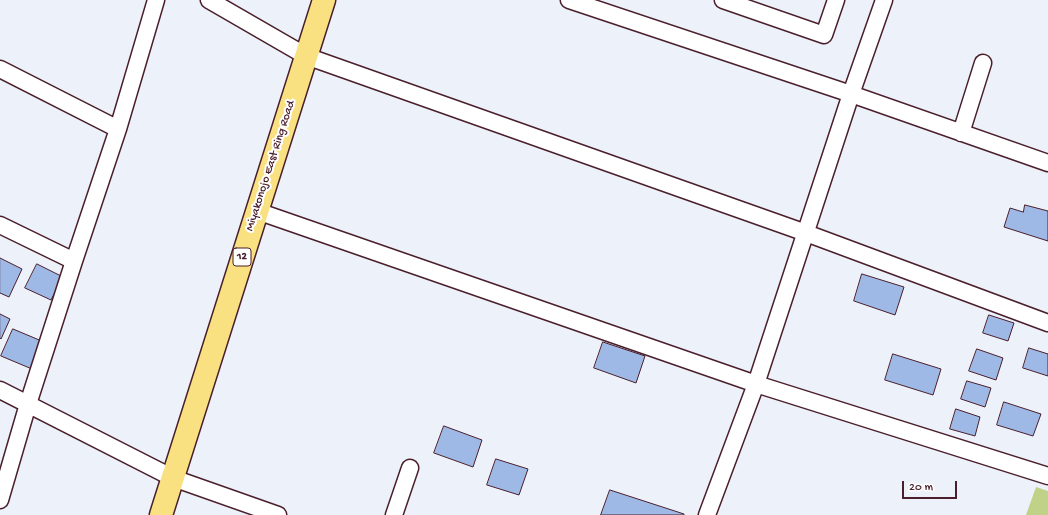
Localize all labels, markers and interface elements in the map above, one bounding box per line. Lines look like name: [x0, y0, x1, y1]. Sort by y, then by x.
street label: Miyakonojo East Ring Road: [243, 99, 299, 233]
road number: 12: [233, 248, 251, 266]
scale bar: [904, 473, 959, 499]
text: 20 m: [909, 481, 933, 495]

